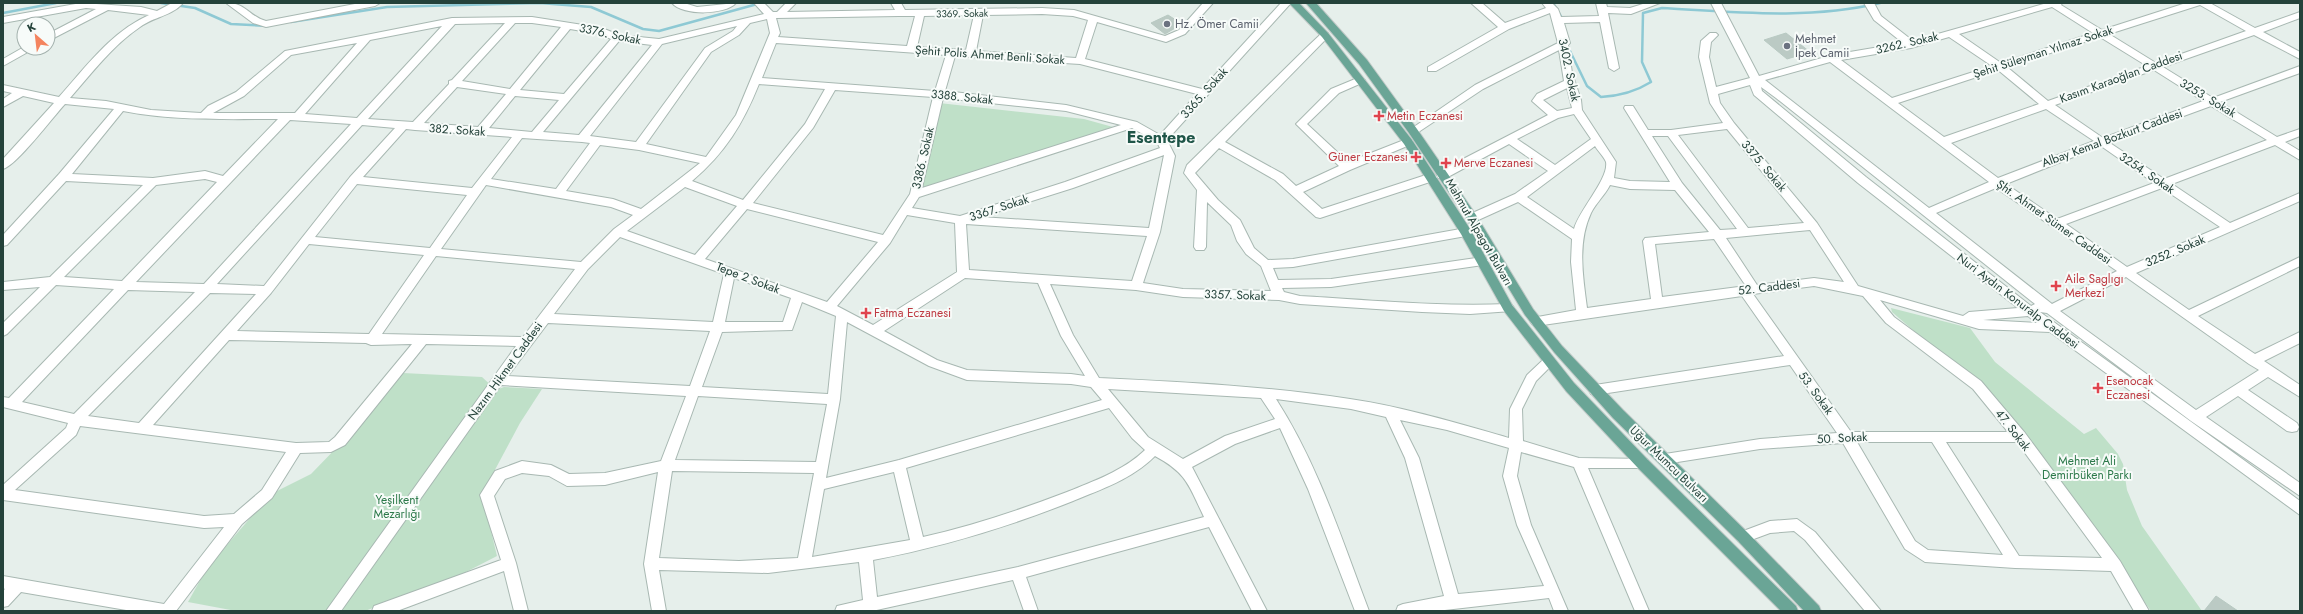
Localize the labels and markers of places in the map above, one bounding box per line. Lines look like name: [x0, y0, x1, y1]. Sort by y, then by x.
place label: Hz. Ömer Camii: [1175, 15, 1259, 33]
marker: Hz. Ömer Camii: [1162, 19, 1172, 29]
place label: Mehmet İpek Camii: [1795, 30, 1849, 62]
marker: Mehmet İpek Camii: [1782, 41, 1792, 51]
place label: Metin Eczanesi: [1387, 107, 1463, 125]
marker: Metin Eczanesi: [1374, 111, 1384, 121]
place label: Güner Eczanesi: [1328, 148, 1408, 166]
marker: Güner Eczanesi: [1411, 152, 1421, 162]
place label: Merve Eczanesi: [1454, 154, 1533, 172]
marker: Merve Eczanesi: [1441, 158, 1451, 168]
place label: Aile Saglıgı Merkezi: [2065, 270, 2124, 302]
marker: Aile Saglıgı Merkezi: [2050, 280, 2062, 292]
place label: Fatma Eczanesi: [874, 304, 951, 322]
marker: Fatma Eczanesi: [861, 308, 871, 318]
place label: Esenocak Eczanesi: [2106, 372, 2154, 404]
marker: Esenocak Eczanesi: [2093, 383, 2103, 393]

